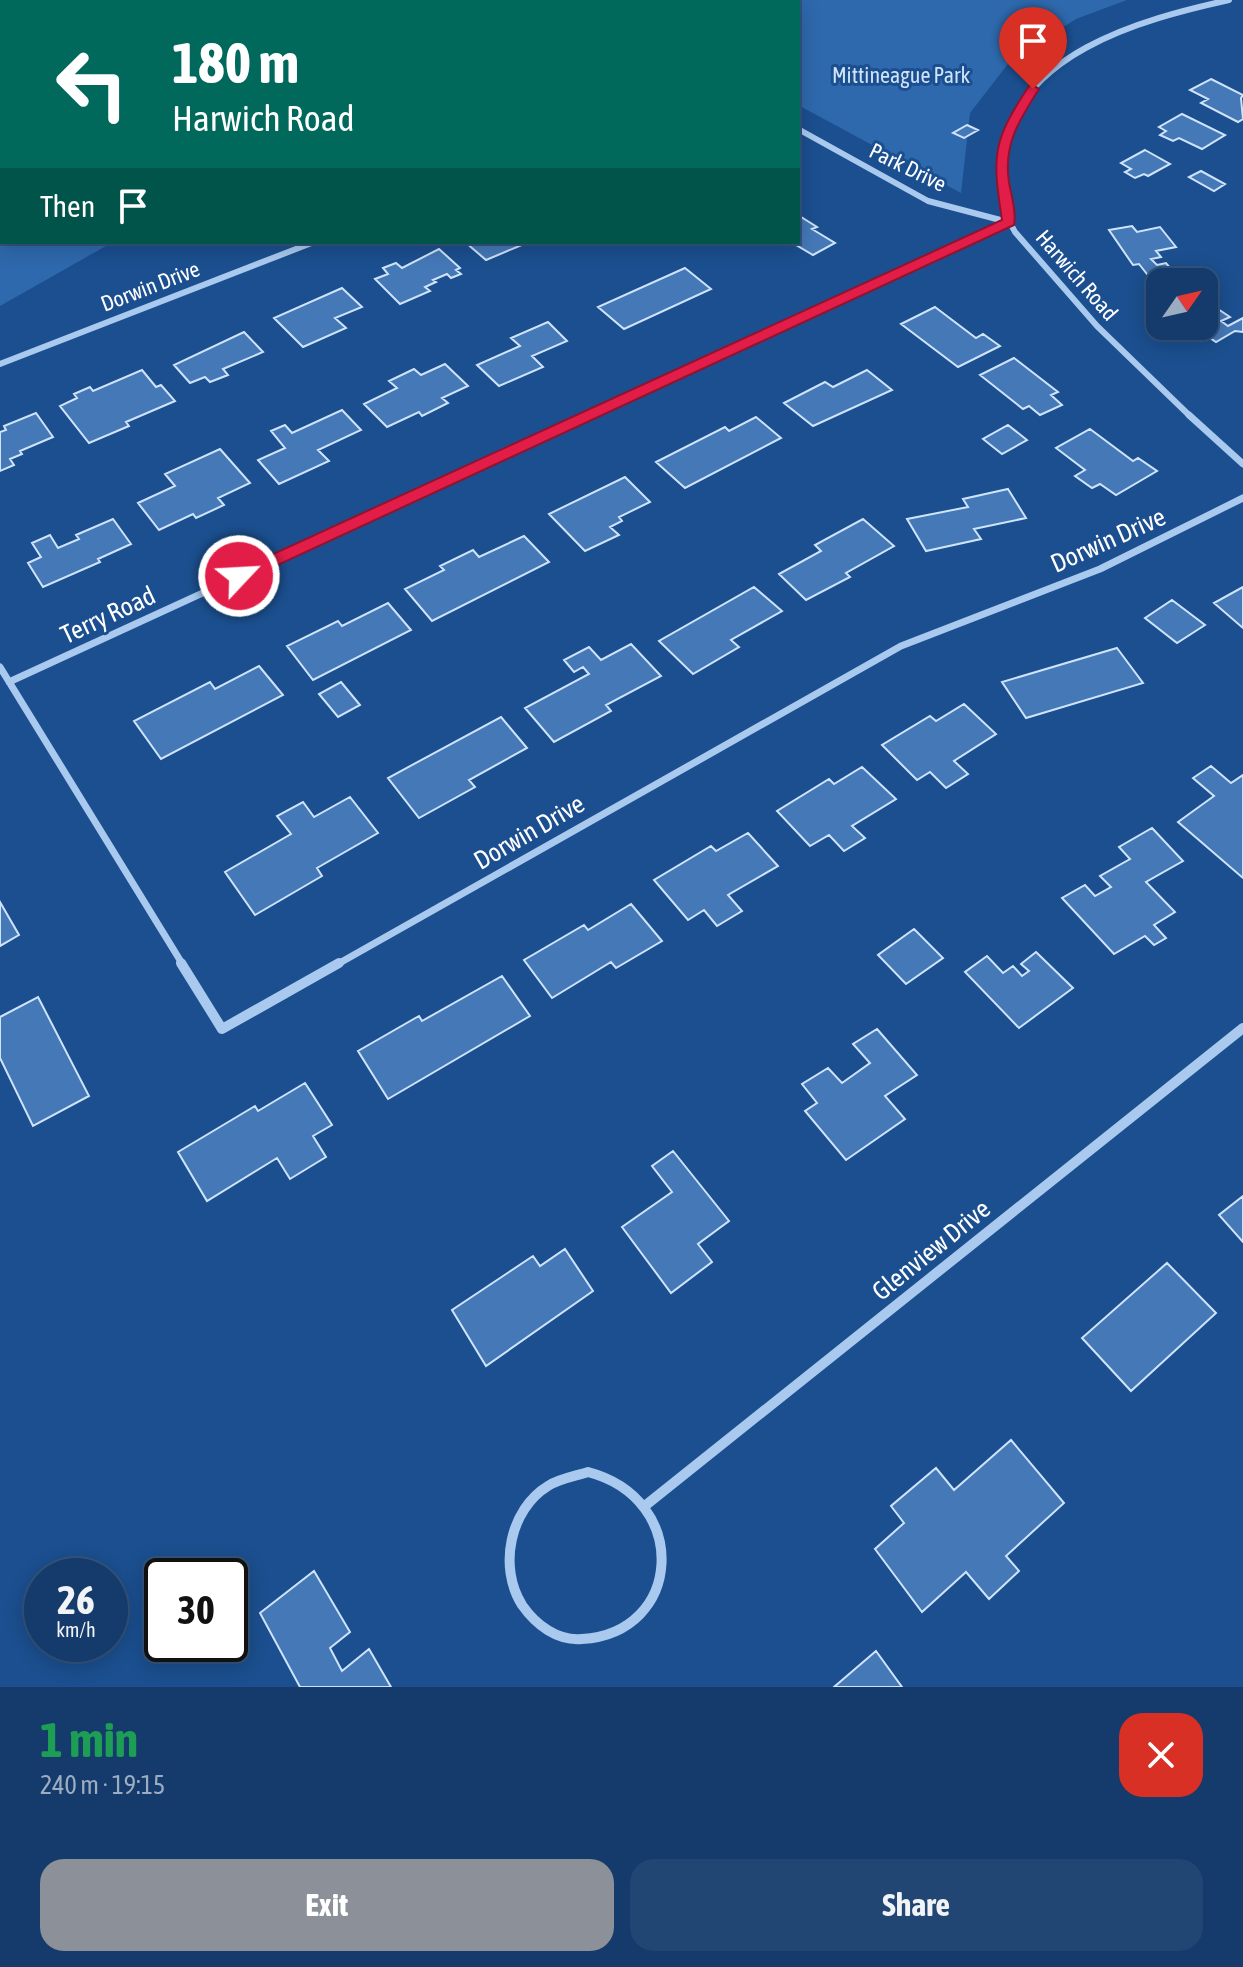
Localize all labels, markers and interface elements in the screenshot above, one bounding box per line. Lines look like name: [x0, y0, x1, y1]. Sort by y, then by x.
pin: [999, 7, 1067, 89]
icon: arrive: [1011, 19, 1055, 63]
text: 180 m: [172, 31, 299, 95]
icon: left: [40, 32, 144, 136]
park label: Mittineague Park: [832, 62, 970, 88]
text: Harwich Road: [172, 97, 354, 139]
street label: Park Drive: [865, 137, 951, 197]
icon: arrive: [111, 184, 155, 228]
text: Then: [40, 189, 95, 223]
street label: Harwich Road: [1031, 224, 1123, 326]
street label: Dorwin Drive: [97, 255, 203, 317]
north arrow: [1146, 268, 1218, 340]
map controls: [1146, 268, 1218, 340]
street label: Dorwin Drive: [1046, 501, 1170, 579]
position arrow: [197, 534, 281, 618]
street label: Terry Road: [56, 580, 160, 650]
street label: Dorwin Drive: [468, 788, 590, 876]
street label: Glenview Drive: [866, 1193, 996, 1307]
speed limit sign: 30: [144, 1558, 248, 1662]
text: 26: [57, 1577, 95, 1622]
text: km/h: [56, 1618, 96, 1641]
text: 1 min: [40, 1712, 138, 1767]
button: close: [1119, 1713, 1203, 1797]
text: 240 m · 19:15: [40, 1770, 165, 1800]
button: Exit: [40, 1859, 614, 1951]
button: Share: [630, 1859, 1203, 1951]

